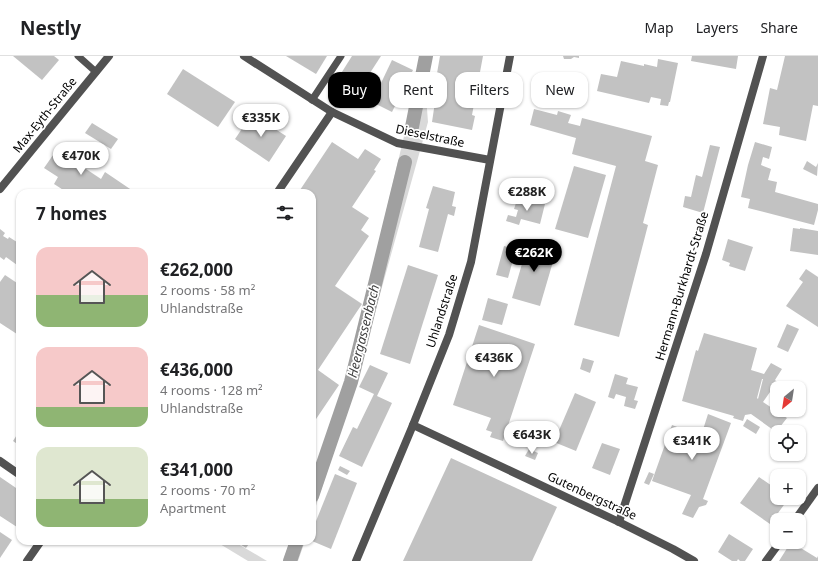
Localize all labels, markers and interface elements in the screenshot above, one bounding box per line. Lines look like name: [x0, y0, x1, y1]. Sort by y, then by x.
text: Nestly: [20, 15, 81, 41]
text: Map: [645, 18, 674, 37]
text: Layers: [696, 18, 738, 37]
text: Share: [760, 18, 798, 37]
chip: Buy: [328, 72, 381, 108]
chip: Rent: [389, 72, 447, 108]
chip: Filters: [455, 72, 523, 108]
chip: New: [531, 72, 588, 108]
street label: Max-Eyth-Straße: [9, 73, 81, 156]
pin: €335K: [233, 104, 289, 138]
text: €335K: [242, 108, 280, 126]
street label: Dieselstraße: [394, 120, 466, 151]
pin: €470K: [53, 142, 109, 176]
text: €470K: [62, 146, 100, 164]
pin: €288K: [499, 178, 555, 212]
text: €288K: [508, 182, 546, 200]
text: 7 homes: [36, 202, 107, 225]
icon: filters: [274, 202, 296, 224]
street label: Hermann-Burkhardt-Straße: [651, 209, 712, 362]
pin: €262K: [506, 239, 562, 273]
text: €262K: [515, 243, 553, 261]
text: €262,000: [160, 258, 233, 281]
icon: home: [68, 263, 116, 311]
street label: Uhlandstraße: [422, 272, 462, 350]
text: 2 rooms · 58 m²: [160, 281, 255, 299]
water label: Heergassenbach: [343, 283, 383, 379]
text: Uhlandstraße: [160, 299, 243, 317]
pin: €436K: [466, 344, 522, 378]
text: €436K: [475, 348, 513, 366]
text: €436,000: [160, 358, 233, 381]
icon: home: [68, 363, 116, 411]
text: 4 rooms · 128 m²: [160, 381, 263, 399]
north arrow: [770, 381, 806, 417]
map controls: [770, 381, 806, 549]
text: Uhlandstraße: [160, 399, 243, 417]
pin: €643K: [504, 421, 560, 455]
text: €643K: [513, 425, 551, 443]
button: locate: [770, 425, 806, 461]
pin: €341K: [664, 427, 720, 461]
text: €341K: [673, 431, 711, 449]
text: €341,000: [160, 458, 233, 481]
icon: home: [68, 463, 116, 511]
street label: Gutenbergstraße: [545, 467, 640, 524]
button: +: [770, 469, 806, 505]
text: 2 rooms · 70 m²: [160, 481, 255, 499]
text: Apartment: [160, 499, 226, 517]
button: −: [770, 513, 806, 549]

